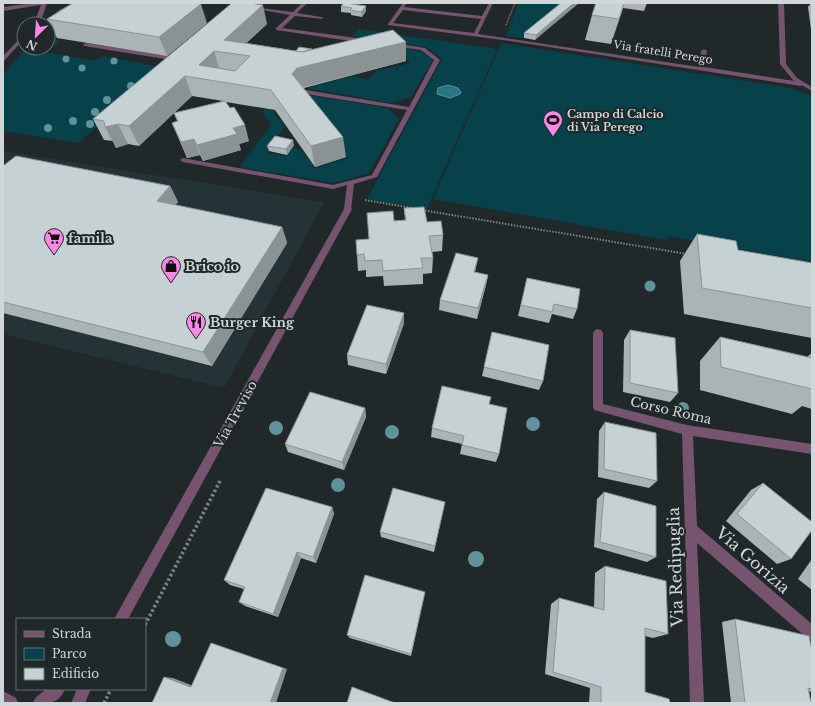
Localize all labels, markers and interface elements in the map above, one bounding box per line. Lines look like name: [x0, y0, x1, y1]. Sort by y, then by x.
north arrow: [16, 16, 56, 56]
text: N: [24, 36, 39, 54]
street label: Via fratelli Perego: [611, 37, 714, 67]
place label: Campo di Calcio di Via Perego: [567, 107, 664, 134]
sports icon: Campo di Calcio di Via Perego: [542, 109, 564, 137]
supermarket icon: famila: [43, 227, 65, 255]
place label: famila: [68, 230, 113, 247]
shop icon: Brico io: [160, 255, 182, 283]
place label: Brico io: [185, 258, 240, 275]
restaurant icon: Burger King: [185, 311, 207, 339]
place label: Burger King: [210, 314, 295, 331]
street label: Via Treviso: [209, 378, 261, 452]
street label: Corso Roma: [629, 393, 714, 428]
street label: Via Redipuglia: [663, 507, 687, 628]
street label: Via Gorizia: [711, 522, 794, 598]
legend: [16, 618, 146, 690]
text: Strada: [52, 626, 92, 641]
text: Parco: [52, 646, 87, 661]
text: Edificio: [52, 666, 99, 681]

